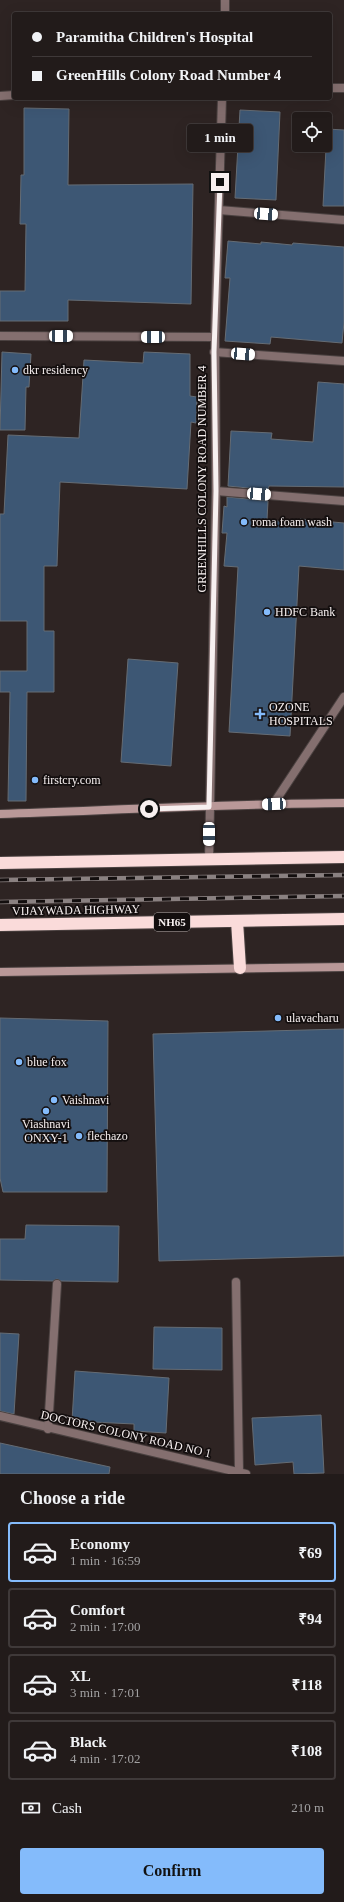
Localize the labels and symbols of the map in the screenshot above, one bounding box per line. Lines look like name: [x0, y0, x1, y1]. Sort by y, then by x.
callout: 1 min: [187, 124, 253, 152]
route end: [211, 173, 229, 191]
car: [254, 207, 278, 221]
car: [49, 330, 73, 342]
car: [141, 331, 165, 343]
car: [231, 347, 255, 361]
place label: dkr residency: [23, 363, 88, 377]
marker: dkr residency: [10, 365, 20, 375]
street label: GREENHILLS COLONY ROAD NUMBER 4: [195, 366, 209, 592]
car: [247, 487, 271, 501]
place label: roma foam wash: [252, 515, 332, 529]
marker: roma foam wash: [239, 517, 249, 527]
place label: HDFC Bank: [275, 605, 335, 619]
marker: HDFC Bank: [262, 607, 272, 617]
place label: OZONE HOSPITALS: [269, 700, 333, 728]
marker: OZONE HOSPITALS: [254, 708, 266, 720]
place label: firstcry.com: [43, 773, 101, 787]
marker: firstcry.com: [30, 775, 40, 785]
car: [262, 797, 286, 811]
route start: [140, 800, 158, 818]
car: [203, 822, 215, 846]
street label: VIJAYWADA HIGHWAY: [12, 902, 140, 918]
road number: NH65: [154, 913, 190, 931]
place label: ulavacharu: [286, 1011, 339, 1025]
marker: ulavacharu: [273, 1013, 283, 1023]
place label: blue fox: [27, 1055, 67, 1069]
marker: blue fox: [14, 1057, 24, 1067]
place label: Vaishnavi: [62, 1093, 110, 1107]
marker: Vaishnavi: [49, 1095, 59, 1105]
marker: Viashnavi ONXY-1: [41, 1106, 51, 1116]
place label: Viashnavi ONXY-1: [22, 1117, 71, 1145]
place label: flechazo: [87, 1129, 128, 1143]
marker: flechazo: [74, 1131, 84, 1141]
street label: DOCTORS COLONY ROAD NO 1: [39, 1408, 213, 1460]

